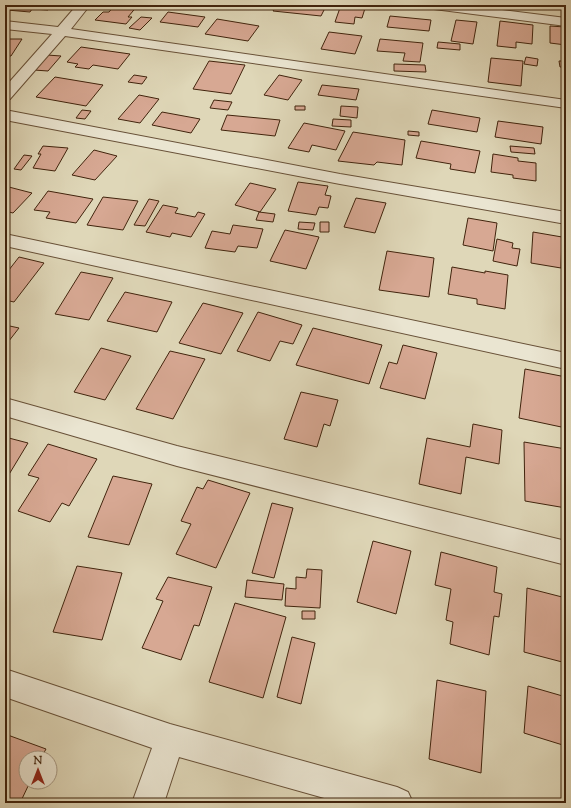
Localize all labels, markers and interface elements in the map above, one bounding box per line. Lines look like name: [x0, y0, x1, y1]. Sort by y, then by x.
north arrow: [18, 750, 58, 790]
text: N: [33, 753, 43, 769]

